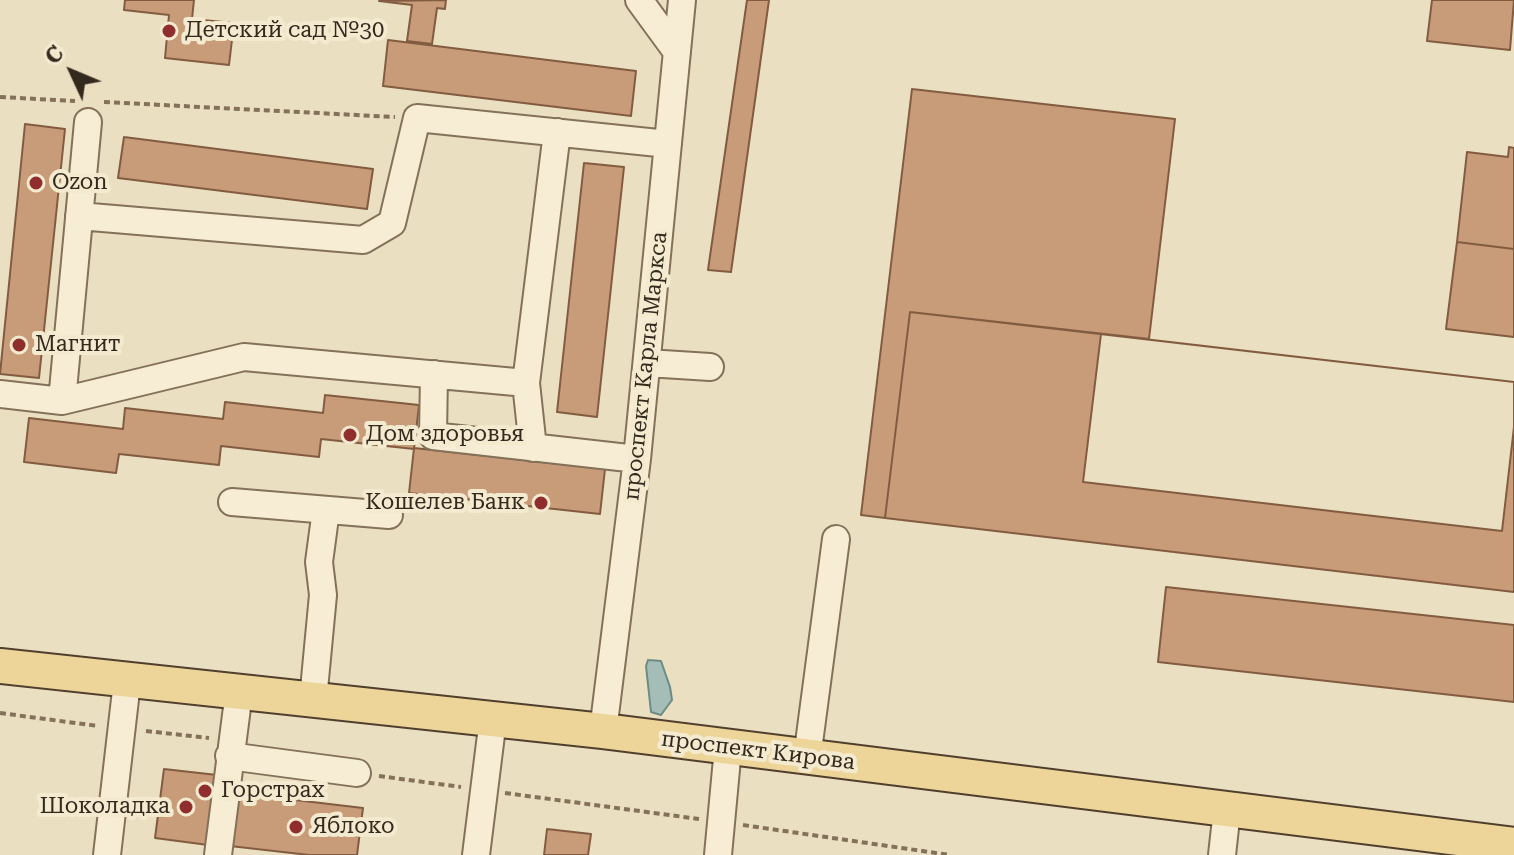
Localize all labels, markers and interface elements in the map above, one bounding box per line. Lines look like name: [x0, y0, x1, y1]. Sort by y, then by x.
place label: Детский сад №30: [185, 18, 384, 44]
marker: Детский сад №30: [160, 22, 178, 40]
north arrow: [32, 32, 112, 112]
text: С: [40, 41, 69, 69]
place label: Ozon: [52, 170, 108, 196]
marker: Ozon: [27, 174, 45, 192]
street label: проспект Карла Маркса: [619, 230, 673, 502]
place label: Магнит: [35, 332, 120, 358]
marker: Магнит: [10, 336, 28, 354]
place label: Дом здоровья: [366, 422, 524, 448]
marker: Дом здоровья: [341, 426, 359, 444]
place label: Кошелев Банк: [365, 490, 525, 516]
marker: Кошелев Банк: [532, 494, 550, 512]
street label: проспект Кирова: [660, 726, 856, 776]
place label: Горстрах: [221, 778, 324, 804]
marker: Горстрах: [196, 782, 214, 800]
place label: Шоколадка: [40, 794, 170, 820]
marker: Шоколадка: [177, 798, 195, 816]
place label: Яблоко: [312, 814, 395, 840]
marker: Яблоко: [287, 818, 305, 836]

